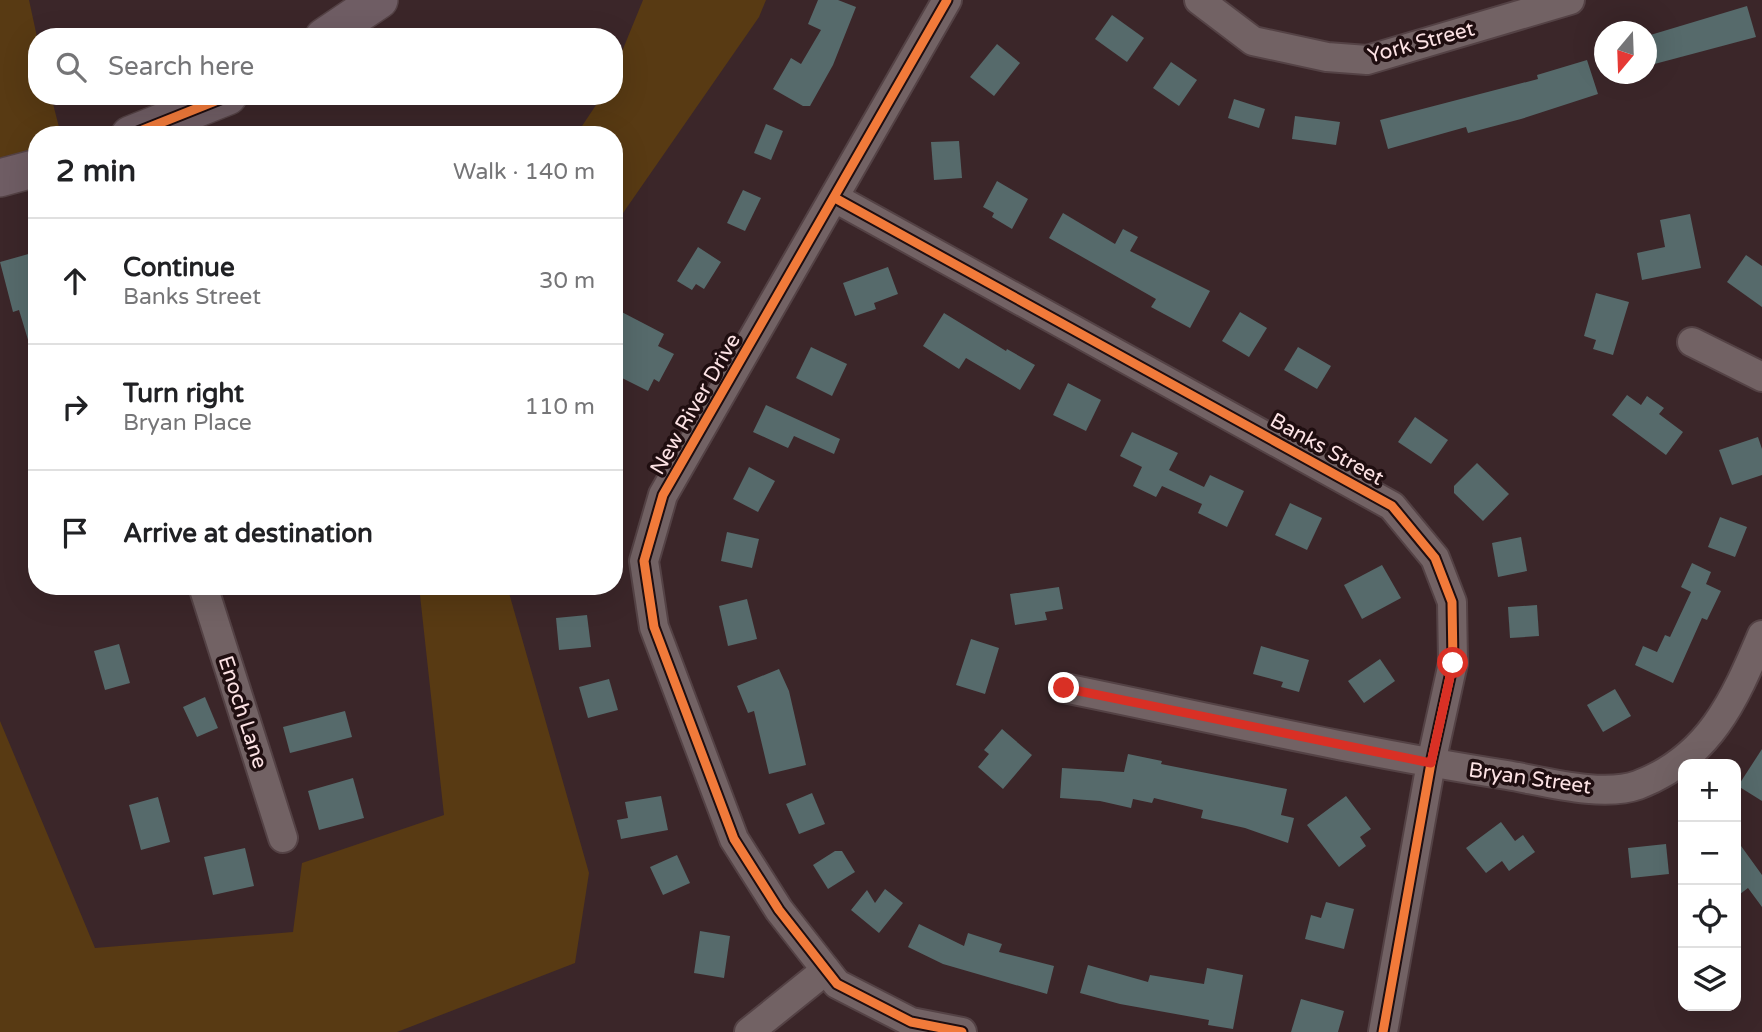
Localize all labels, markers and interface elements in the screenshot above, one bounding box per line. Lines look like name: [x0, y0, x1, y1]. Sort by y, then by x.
street label: York Street: [1365, 16, 1477, 69]
north arrow: [1594, 21, 1657, 84]
search box: [28, 28, 623, 105]
icon: search: [52, 48, 90, 86]
text: Search here: [108, 51, 254, 82]
text: 2 min: [56, 153, 136, 190]
text: Walk · 140 m: [453, 158, 595, 186]
text: Continue: [123, 252, 235, 283]
icon: ahead: [56, 262, 94, 300]
text: 30 m: [539, 267, 595, 295]
text: Banks Street: [123, 283, 261, 311]
street label: New River Drive: [645, 329, 746, 479]
text: Turn right: [123, 378, 244, 409]
icon: right: [56, 388, 94, 426]
text: 110 m: [525, 393, 595, 421]
street label: Banks Street: [1266, 408, 1388, 491]
text: Bryan Place: [123, 409, 252, 437]
icon: arrive: [56, 514, 94, 552]
text: Arrive at destination: [123, 518, 373, 549]
route start: [1437, 647, 1468, 678]
street label: Enoch Lane: [213, 653, 272, 772]
route end: [1048, 672, 1079, 703]
street label: Bryan Street: [1467, 758, 1593, 799]
map controls: [1678, 759, 1741, 1011]
button: +: [1678, 759, 1741, 822]
button: −: [1678, 822, 1741, 885]
button: locate: [1678, 885, 1741, 948]
button: layers: [1678, 948, 1741, 1011]

